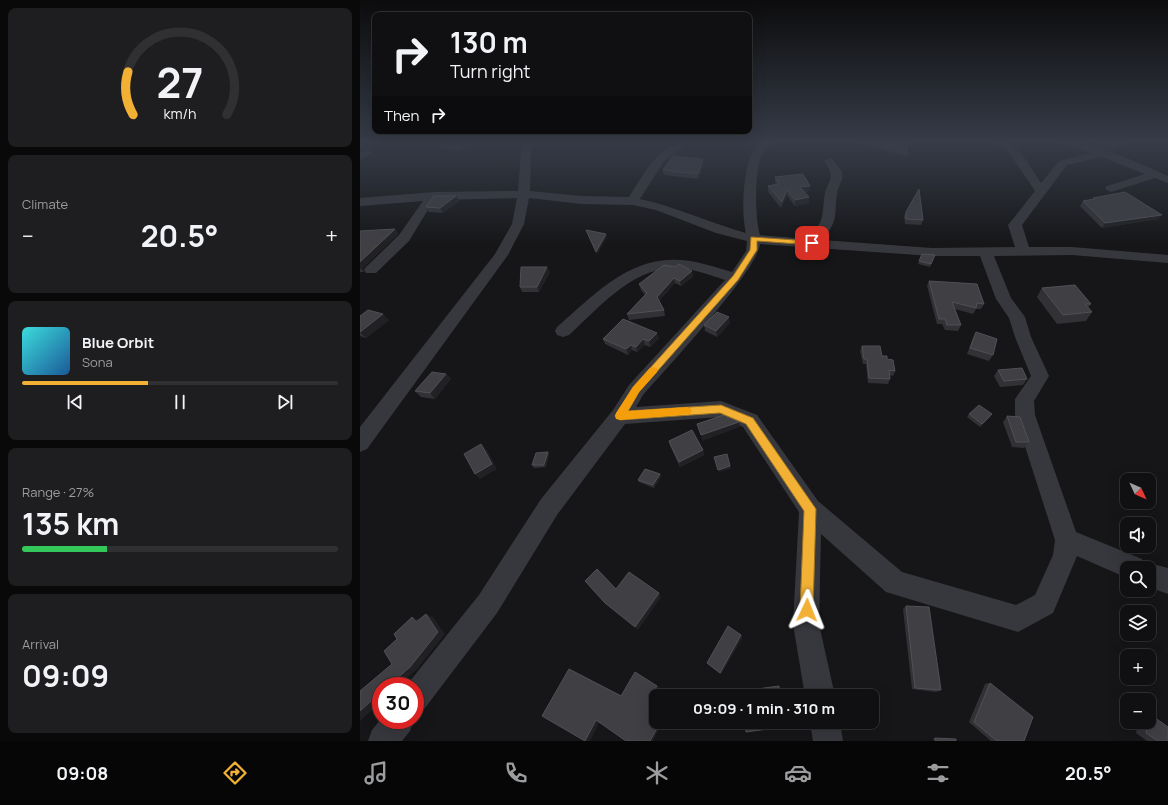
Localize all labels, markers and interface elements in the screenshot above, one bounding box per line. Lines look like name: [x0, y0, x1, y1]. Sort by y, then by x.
text: 130 m: [450, 23, 528, 61]
icon: right: [384, 28, 436, 80]
text: 27: [157, 54, 203, 110]
text: Turn right: [450, 59, 531, 83]
text: km/h: [163, 104, 197, 123]
icon: right: [427, 104, 449, 126]
text: Then: [384, 105, 419, 126]
text: Climate: [22, 195, 68, 213]
text: 20.5°: [141, 215, 219, 256]
text: −: [22, 221, 34, 251]
text: +: [325, 221, 338, 251]
pin: [795, 226, 829, 260]
icon: arrive: [801, 232, 823, 254]
text: Blue Orbit: [82, 332, 154, 353]
text: Sona: [82, 353, 113, 371]
icon: previous: [64, 391, 86, 413]
icon: pause: [169, 391, 191, 413]
icon: next: [274, 391, 296, 413]
north arrow: [1120, 473, 1156, 509]
map controls: [1120, 473, 1156, 729]
text: Range · 27%: [22, 483, 94, 501]
text: 135 km: [22, 503, 119, 544]
button: sound: [1120, 517, 1156, 553]
button: search: [1120, 561, 1156, 597]
position arrow: [786, 589, 828, 631]
button: layers: [1120, 605, 1156, 641]
text: Arrival: [22, 635, 59, 653]
button: +: [1120, 649, 1156, 685]
text: 09:09: [22, 655, 109, 696]
speed limit sign: 30: [372, 677, 424, 729]
button: −: [1120, 693, 1156, 729]
text: 09:09 · 1 min · 310 m: [693, 698, 835, 719]
icon: directions: [221, 759, 249, 787]
icon: music: [362, 759, 390, 787]
icon: phone: [502, 759, 530, 787]
icon: climate: [643, 759, 671, 787]
icon: car: [784, 759, 812, 787]
icon: filters: [924, 759, 952, 787]
text: 09:08: [56, 761, 108, 785]
text: 20.5°: [1065, 761, 1112, 785]

